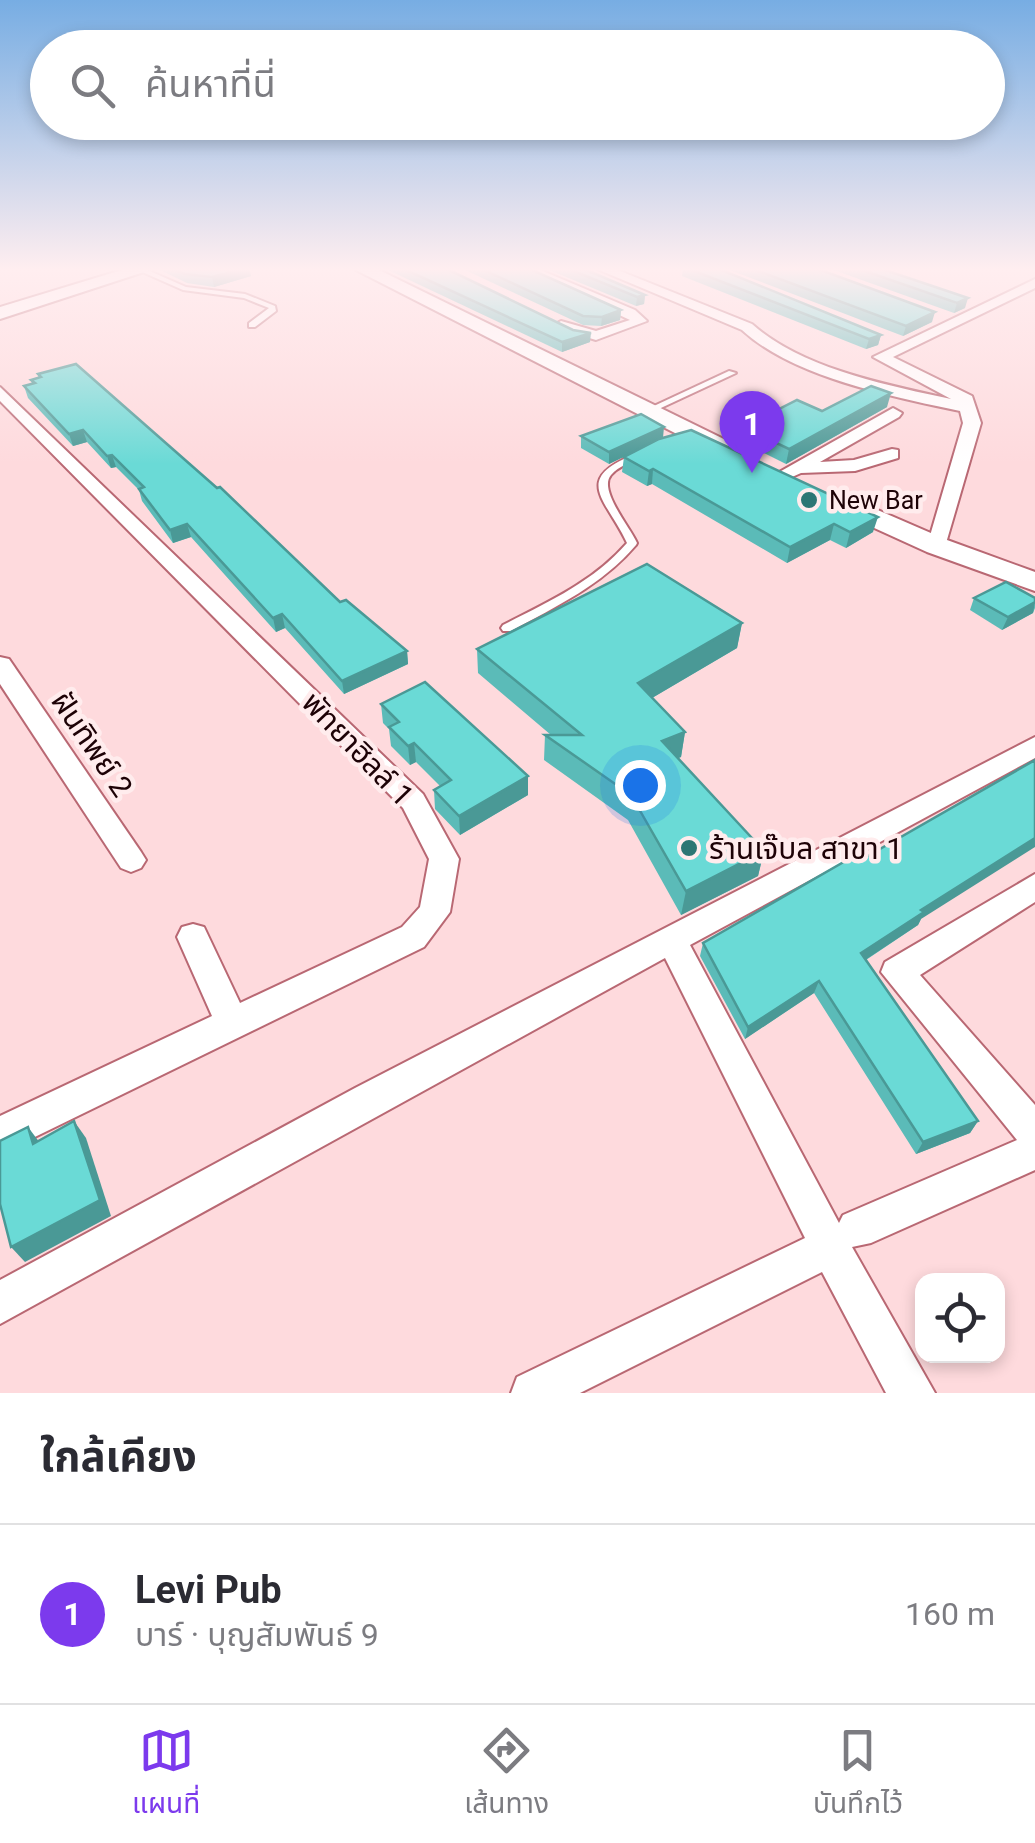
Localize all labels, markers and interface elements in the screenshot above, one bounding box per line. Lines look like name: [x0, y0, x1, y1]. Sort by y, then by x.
search box: [30, 30, 1005, 140]
icon: search: [65, 58, 120, 113]
text: ค้นหาที่นี่: [145, 62, 276, 106]
pin: 1: [720, 390, 784, 473]
place label: New Bar: [829, 486, 923, 515]
marker: New Bar: [798, 489, 820, 511]
street label: ฝันทิพย์ 2: [44, 685, 140, 803]
street label: พัทยาฮิลล์ 1: [295, 685, 421, 813]
your location: [615, 760, 666, 811]
place label: ร้านเจ๊บล สาขา 1: [709, 831, 903, 866]
marker: ร้านเจ๊บล สาขา 1: [678, 837, 700, 859]
map controls: [915, 1273, 1005, 1363]
button: locate: [915, 1273, 1005, 1363]
text: ใกล้เคียง: [40, 1432, 197, 1481]
text: Levi Pub: [135, 1568, 282, 1612]
text: 1: [63, 1595, 82, 1633]
text: 160 m: [905, 1595, 995, 1633]
text: บาร์ · บุญสัมพันธ์ 9: [135, 1616, 379, 1654]
tab: แผนที่: [132, 1723, 200, 1826]
tab: เส้นทาง: [464, 1723, 549, 1826]
tab: บันทึกไว้: [813, 1723, 903, 1826]

